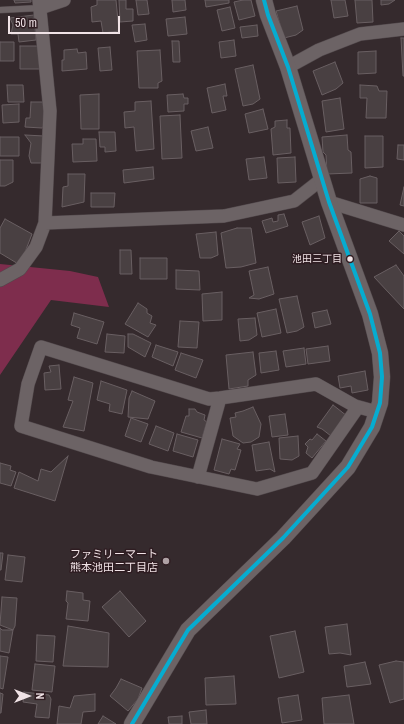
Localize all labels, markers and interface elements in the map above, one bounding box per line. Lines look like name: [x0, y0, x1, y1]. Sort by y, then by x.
scale bar: [10, 8, 122, 34]
text: 50 m: [15, 15, 37, 31]
place label: 池田三丁目: [292, 253, 342, 265]
marker: 池田三丁目: [345, 254, 355, 264]
place label: ファミリーマート 熊本池田二丁目店: [70, 548, 158, 574]
marker: ファミリーマート 熊本池田二丁目店: [161, 556, 171, 566]
north arrow: [8, 676, 48, 716]
text: N: [33, 693, 47, 699]

